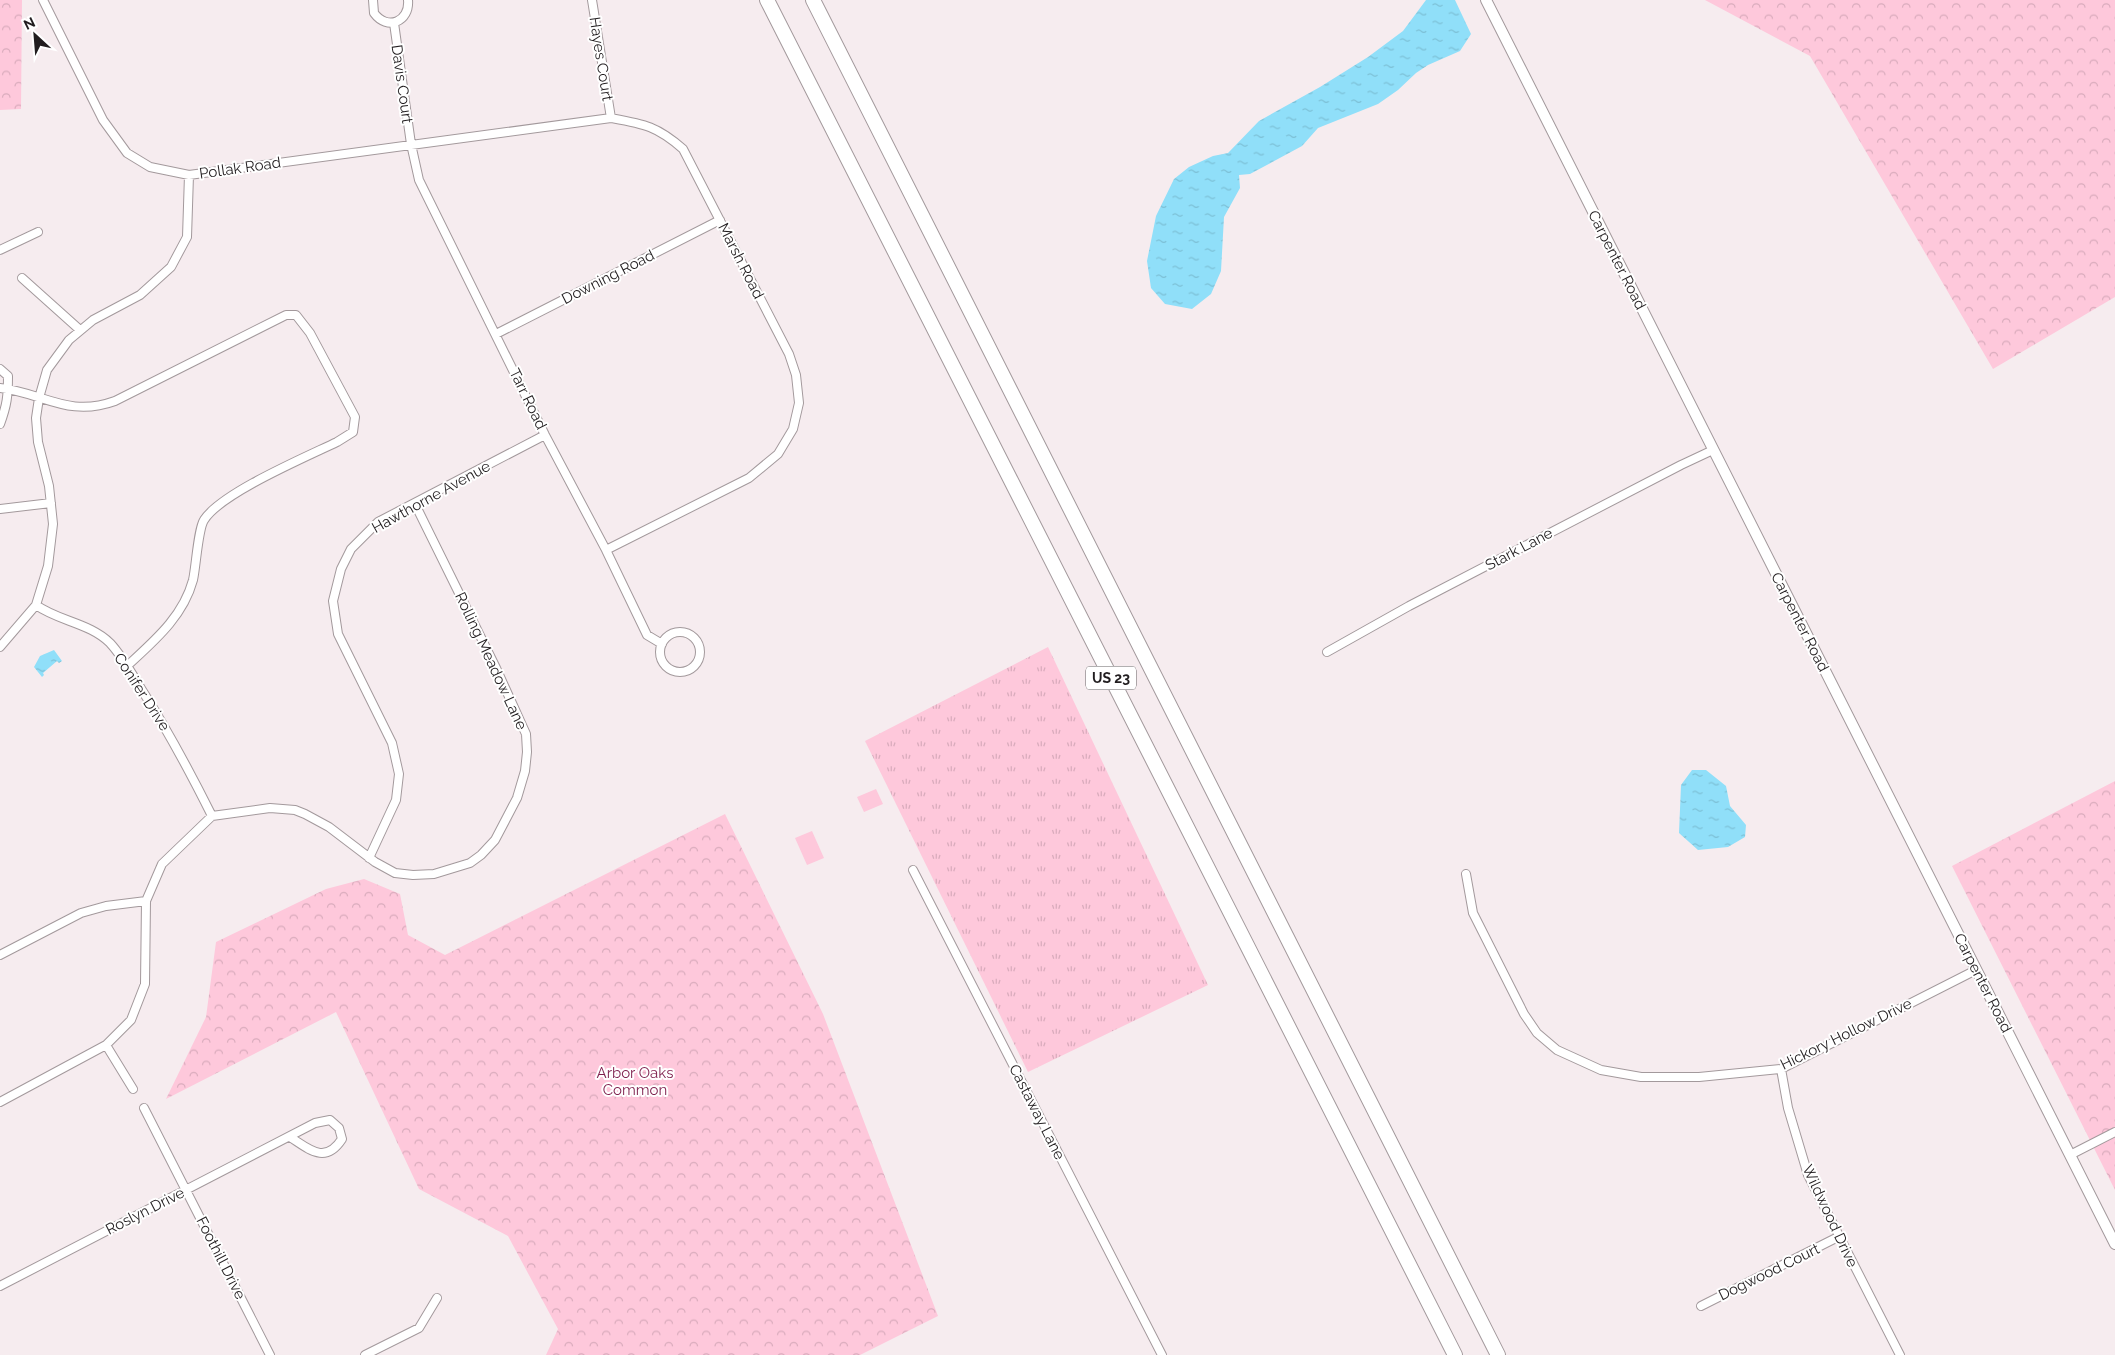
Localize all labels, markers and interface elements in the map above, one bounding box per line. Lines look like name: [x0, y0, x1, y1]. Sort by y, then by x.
north arrow: [10, 10, 60, 60]
text: N: [21, 14, 38, 33]
street label: Hayes Court: [585, 16, 617, 102]
street label: Davis Court: [388, 43, 416, 125]
street label: Pollak Road: [198, 153, 282, 183]
street label: Carpenter Road: [1584, 207, 1650, 313]
street label: Marsh Road: [714, 220, 768, 302]
street label: Downing Road: [559, 246, 657, 308]
street label: Tarr Road: [505, 366, 551, 432]
street label: Hawthorne Avenue: [369, 457, 494, 537]
street label: Stark Lane: [1482, 524, 1556, 574]
street label: Carpenter Road: [1767, 569, 1833, 675]
street label: Rolling Meadow Lane: [451, 589, 531, 733]
street label: Conifer Drive: [110, 650, 174, 734]
road number: US 23: [1086, 666, 1136, 690]
street label: Carpenter Road: [1950, 930, 2016, 1036]
street label: Hickory Hollow Drive: [1777, 994, 1915, 1074]
street label: Castaway Lane: [1005, 1061, 1069, 1163]
park label: Arbor Oaks Common: [597, 1064, 673, 1099]
street label: Wildwood Drive: [1798, 1162, 1862, 1270]
street label: Roslyn Drive: [103, 1183, 188, 1239]
street label: Foothill Drive: [192, 1214, 250, 1303]
street label: Dogwood Court: [1716, 1240, 1822, 1304]

